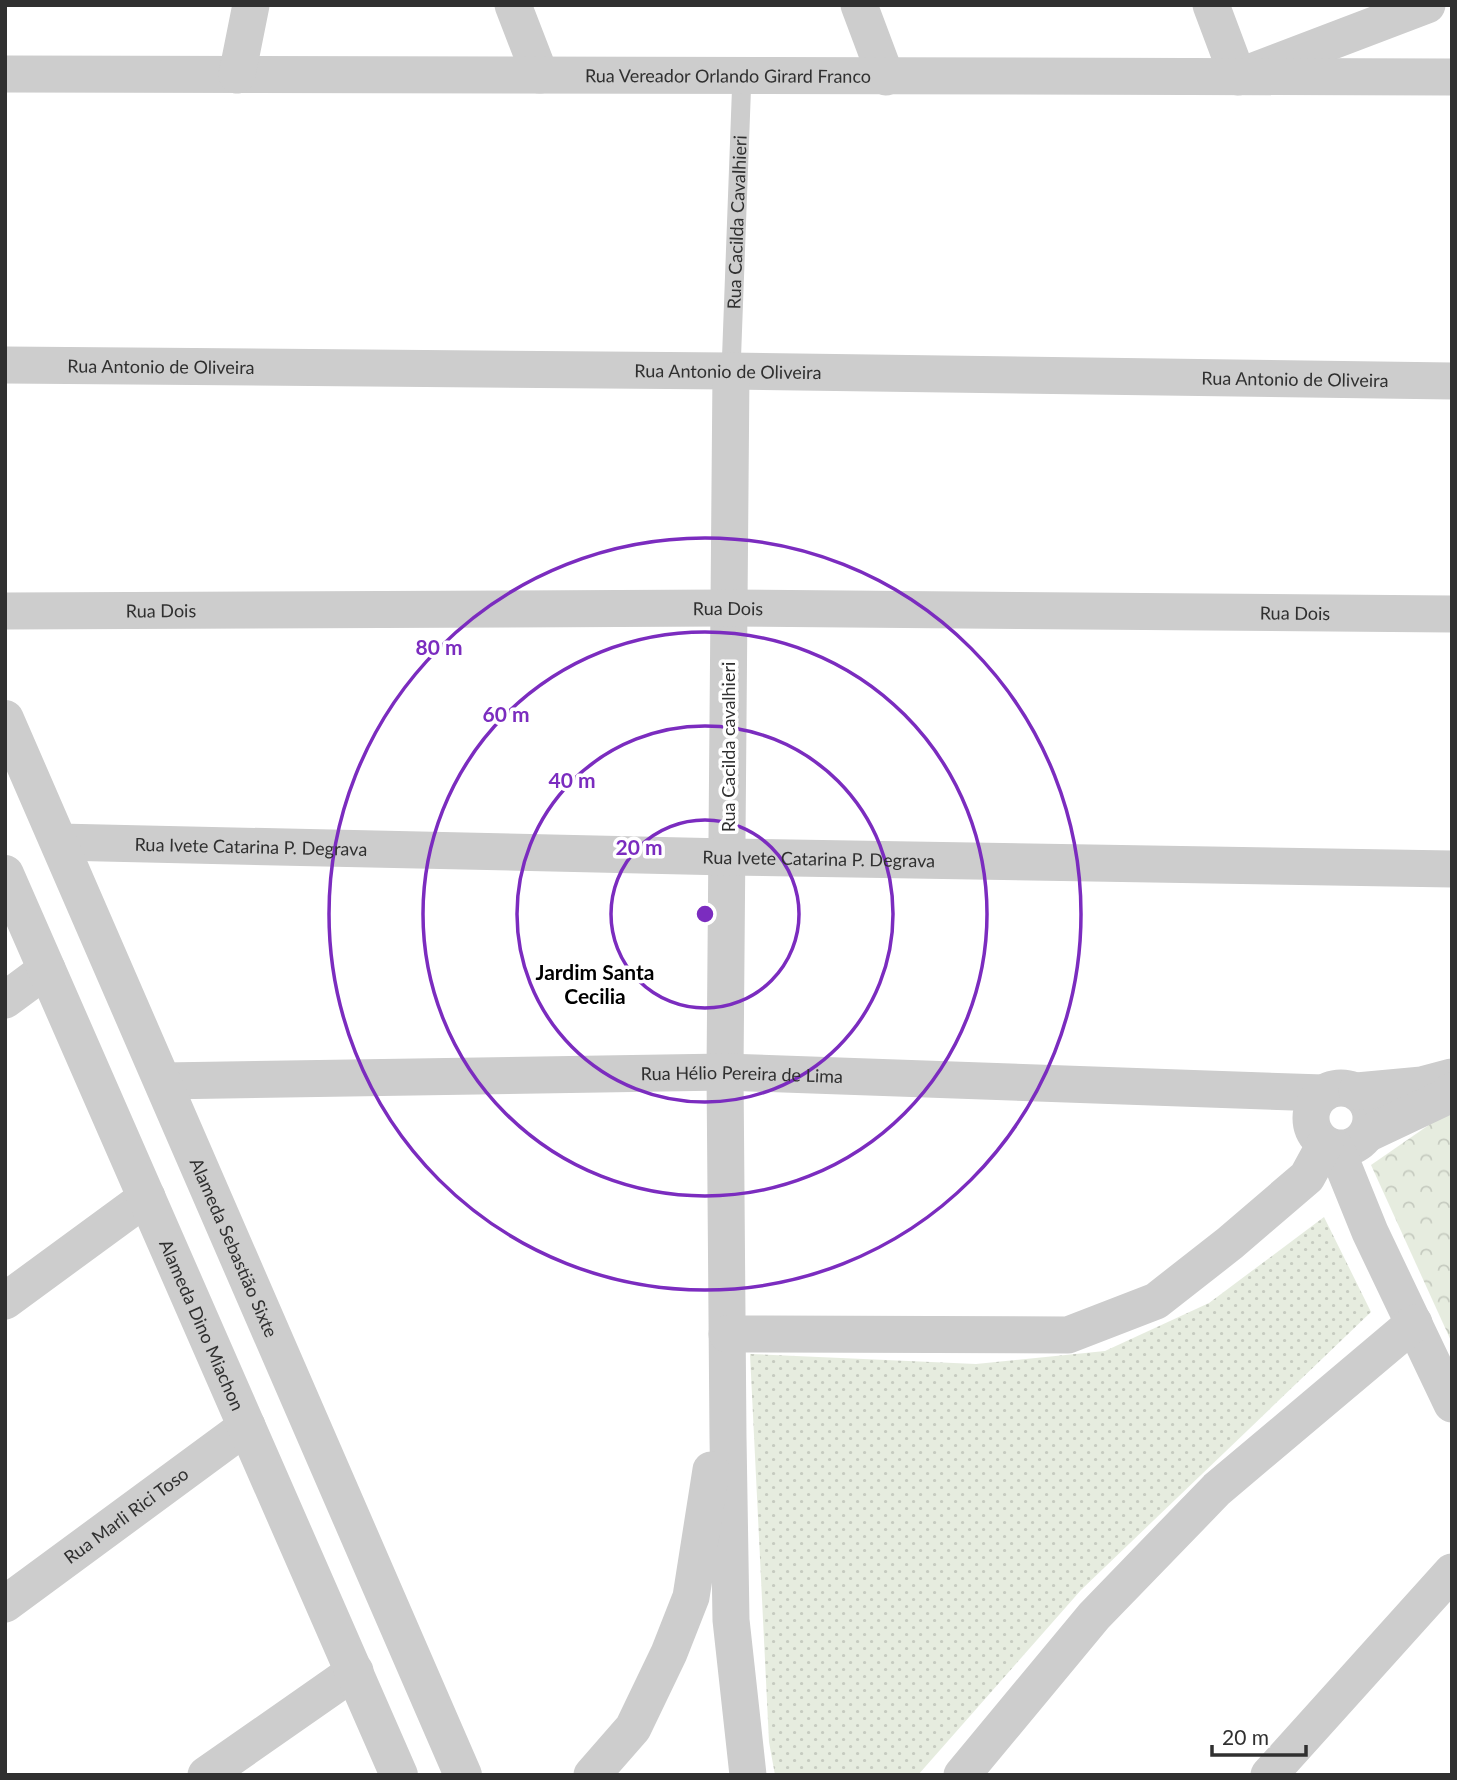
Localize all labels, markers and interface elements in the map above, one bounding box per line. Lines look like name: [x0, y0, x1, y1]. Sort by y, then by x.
street label: Rua Vereador Orlando Girard Franco: [585, 64, 871, 87]
street label: Rua Cacilda Cavalhieri: [722, 135, 751, 310]
street label: Rua Antonio de Oliveira: [67, 355, 255, 378]
street label: Rua Antonio de Oliveira: [634, 359, 822, 383]
street label: Rua Antonio de Oliveira: [1201, 367, 1389, 391]
street label: Rua Dois: [693, 597, 764, 619]
street label: Rua Dois: [126, 599, 196, 621]
street label: Rua Dois: [1260, 601, 1330, 624]
text: 80 m: [415, 634, 463, 659]
street label: Rua Cacilda cavalhieri: [717, 662, 739, 832]
text: 60 m: [482, 701, 530, 726]
text: 40 m: [548, 767, 596, 792]
street label: Rua Ivete Catarina P. Degrava: [134, 833, 368, 860]
text: 20 m: [615, 834, 663, 859]
street label: Rua Ivete Catarina P. Degrava: [702, 845, 935, 871]
centre of rings: [693, 902, 717, 926]
district label: Jardim Santa Cecilia: [536, 959, 655, 1008]
street label: Rua Hélio Pereira de Lima: [641, 1061, 843, 1087]
street label: Alameda Sebastião Sixte: [186, 1154, 283, 1340]
street label: Alameda Dino Miachon: [155, 1236, 249, 1414]
street label: Rua Marli Rici Toso: [59, 1462, 192, 1568]
scale bar: [1212, 1714, 1306, 1758]
text: 20 m: [1222, 1724, 1269, 1749]

